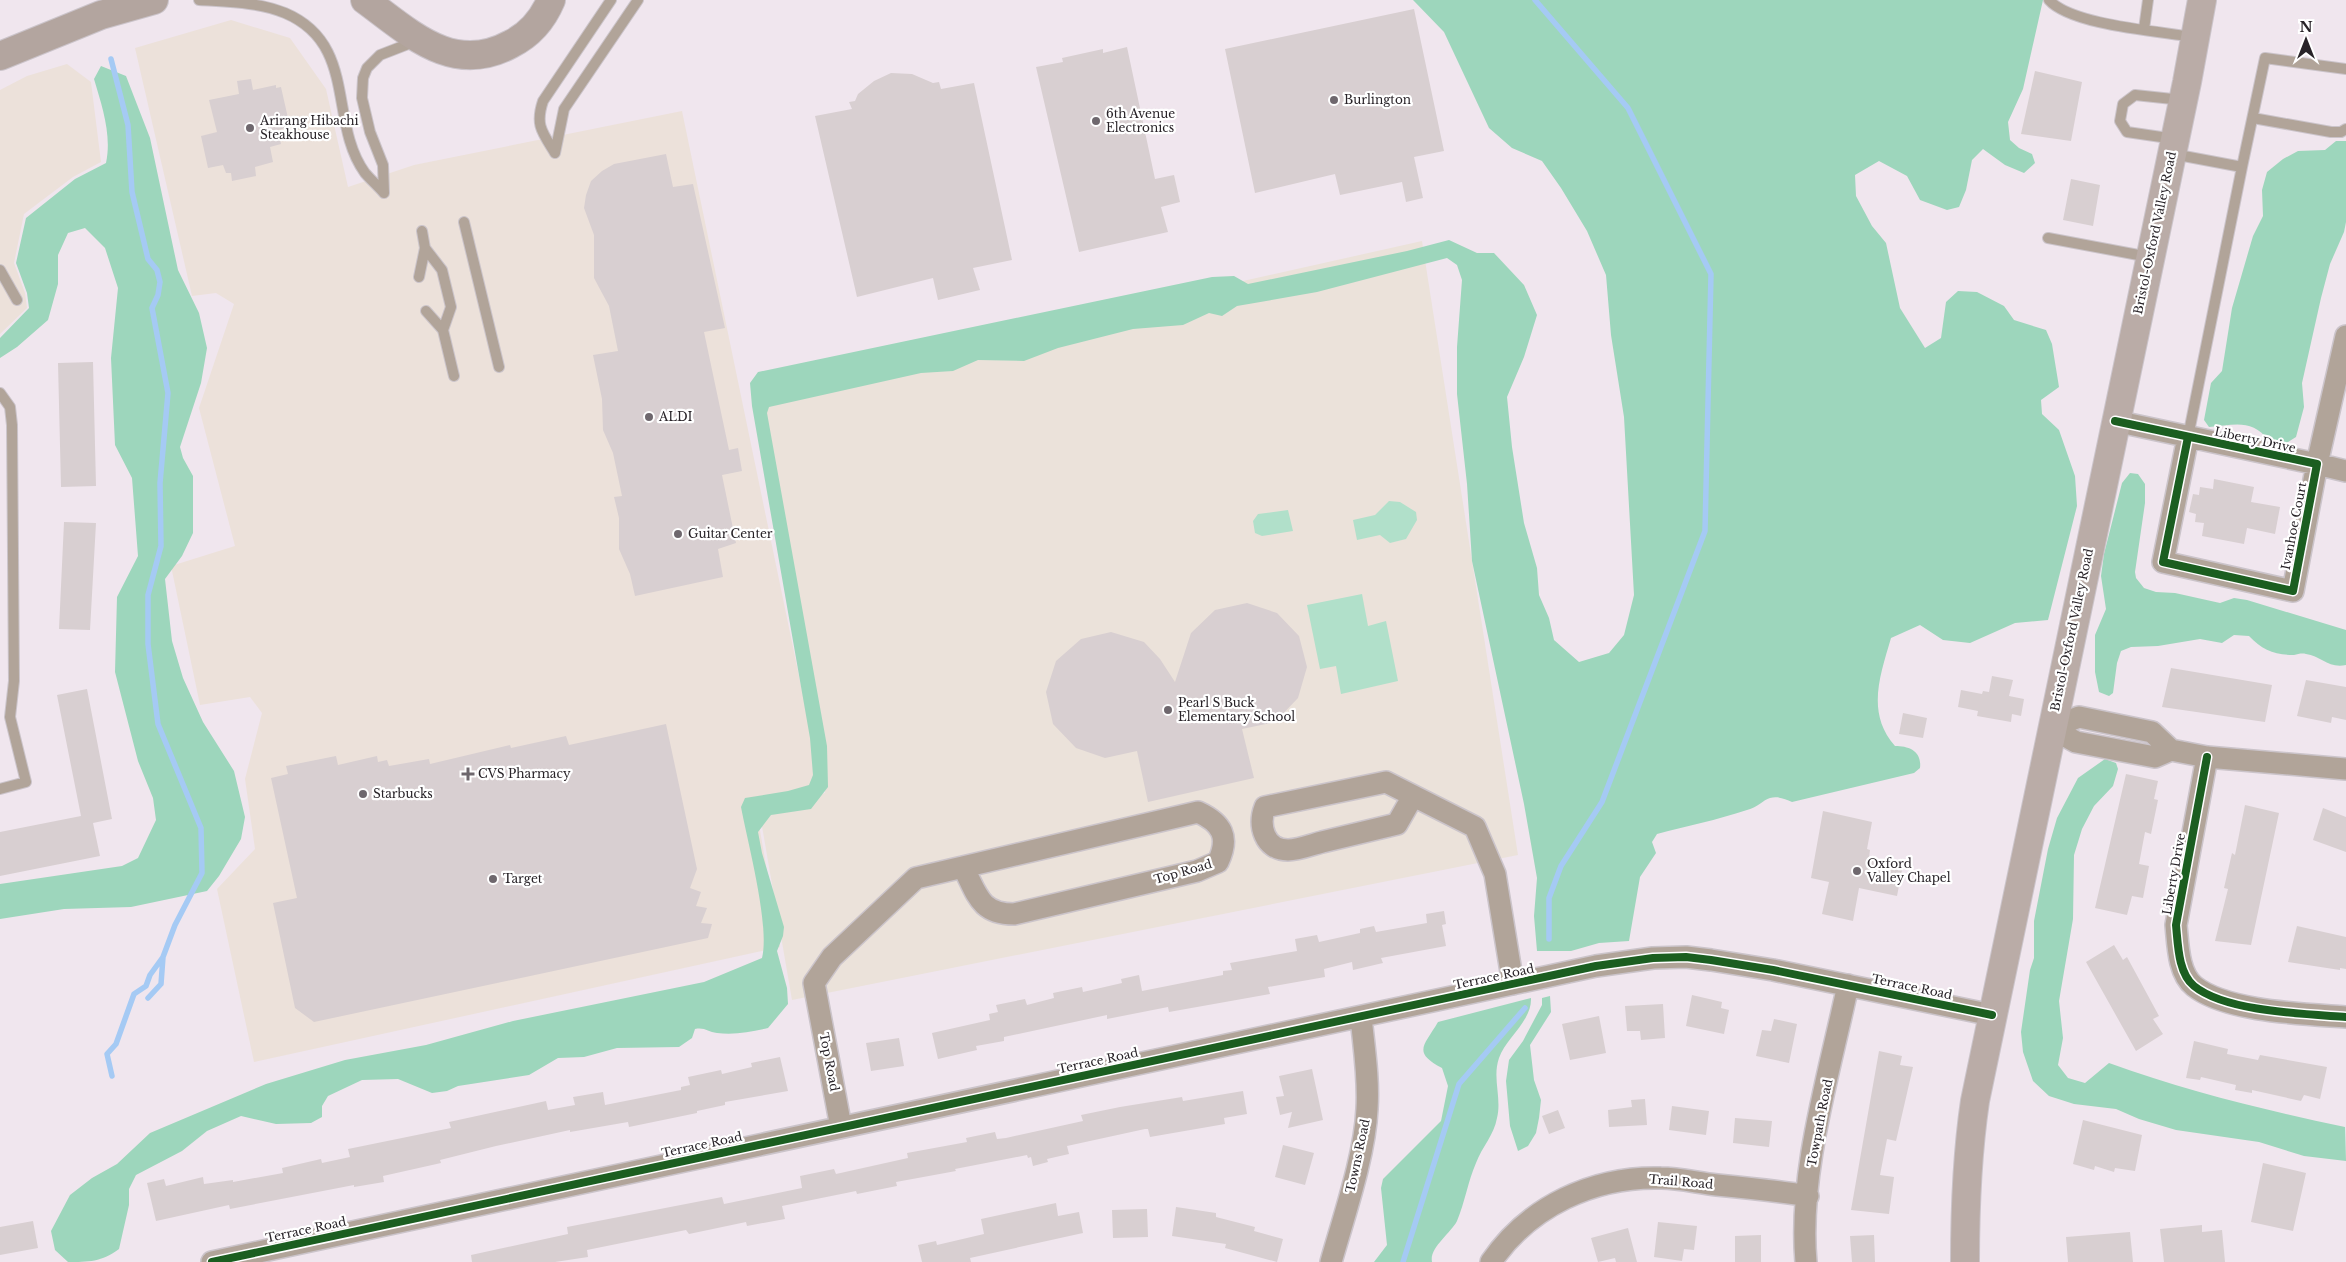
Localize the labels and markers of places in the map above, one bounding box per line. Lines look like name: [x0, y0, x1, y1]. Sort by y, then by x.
place label: Burlington: [1344, 92, 1411, 107]
marker: Burlington: [1328, 94, 1340, 106]
place label: 6th Avenue Electronics: [1106, 106, 1175, 135]
place label: Arirang Hibachi Steakhouse: [259, 113, 359, 142]
marker: 6th Avenue Electronics: [1090, 115, 1102, 127]
marker: Arirang Hibachi Steakhouse: [244, 122, 256, 134]
place label: ALDI: [658, 409, 692, 424]
marker: ALDI: [643, 411, 655, 423]
place label: Guitar Center: [688, 526, 773, 541]
marker: Guitar Center: [672, 528, 684, 540]
place label: Pearl S Buck Elementary School: [1178, 695, 1295, 724]
marker: Pearl S Buck Elementary School: [1162, 704, 1174, 716]
place label: CVS Pharmacy: [478, 766, 571, 781]
marker: CVS Pharmacy: [462, 768, 474, 780]
place label: Starbucks: [373, 786, 433, 801]
marker: Starbucks: [357, 788, 369, 800]
place label: Oxford Valley Chapel: [1866, 856, 1951, 885]
marker: Oxford Valley Chapel: [1851, 865, 1863, 877]
place label: Target: [503, 871, 543, 886]
marker: Target: [487, 873, 499, 885]

